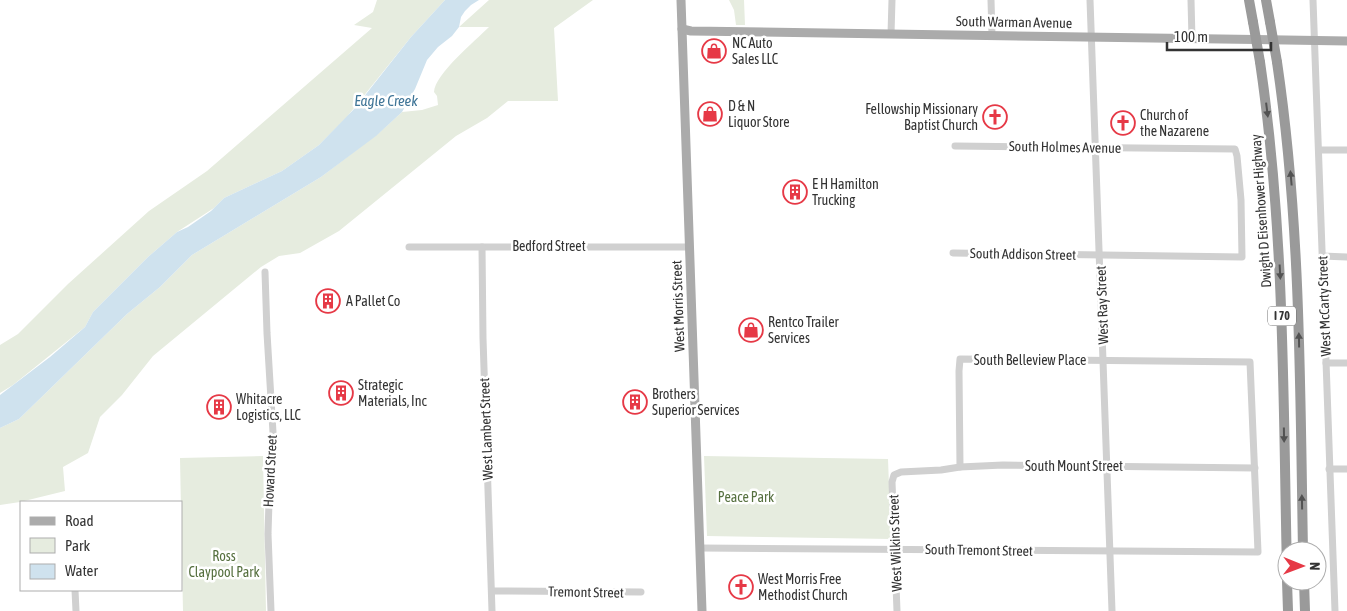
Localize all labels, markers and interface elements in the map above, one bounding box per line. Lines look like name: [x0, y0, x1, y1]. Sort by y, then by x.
street label: South Warman Avenue: [956, 13, 1072, 31]
scale bar: [1167, 20, 1271, 52]
text: 100 m: [1174, 28, 1208, 45]
place label: NC Auto Sales LLC: [732, 35, 779, 67]
shop icon: NC Auto Sales LLC: [701, 38, 727, 64]
water label: Eagle Creek: [354, 92, 418, 109]
place label: D & N Liquor Store: [728, 98, 790, 130]
shop icon: D & N Liquor Store: [697, 101, 723, 127]
place label: Fellowship Missionary Baptist Church: [865, 101, 978, 133]
one-way arrow: [1263, 103, 1271, 119]
church icon: Fellowship Missionary Baptist Church: [982, 104, 1008, 130]
place label: Church of the Nazarene: [1140, 107, 1209, 139]
church icon: Church of the Nazarene: [1110, 110, 1136, 136]
street label: Dwight D Eisenhower Highway: [1248, 134, 1274, 288]
street label: South Holmes Avenue: [1009, 138, 1121, 156]
one-way arrow: [1287, 169, 1295, 185]
place label: E H Hamilton Trucking: [812, 176, 879, 208]
building icon: E H Hamilton Trucking: [782, 179, 808, 205]
street label: Bedford Street: [512, 238, 586, 254]
street label: South Addison Street: [970, 245, 1076, 263]
street label: West McCarty Street: [1314, 255, 1334, 357]
street label: West Morris Street: [668, 260, 688, 352]
street label: West Ray Street: [1093, 265, 1111, 345]
one-way arrow: [1277, 265, 1285, 281]
building icon: A Pallet Co: [315, 288, 341, 314]
place label: A Pallet Co: [346, 293, 400, 309]
road number: I 70: [1268, 306, 1296, 326]
place label: Rentco Trailer Services: [768, 314, 840, 346]
shop icon: Rentco Trailer Services: [738, 317, 764, 343]
one-way arrow: [1295, 332, 1303, 348]
street label: South Belleview Place: [974, 352, 1086, 368]
place label: Strategic Materials, Inc: [358, 377, 427, 409]
street label: West Lambert Street: [476, 377, 496, 481]
building icon: Strategic Materials, Inc: [328, 380, 354, 406]
place label: Brothers Superior Services: [652, 386, 740, 418]
building icon: Brothers Superior Services: [622, 389, 648, 415]
place label: Whitacre Logistics, LLC: [236, 391, 302, 423]
building icon: Whitacre Logistics, LLC: [206, 394, 232, 420]
one-way arrow: [1281, 427, 1289, 443]
street label: Howard Street: [260, 434, 280, 508]
street label: South Mount Street: [1025, 458, 1123, 474]
park label: Peace Park: [718, 489, 774, 505]
street label: West Wilkins Street: [885, 494, 905, 592]
one-way arrow: [1298, 494, 1306, 510]
legend: [20, 501, 182, 591]
text: Road: [65, 512, 94, 529]
text: Park: [65, 537, 90, 554]
street label: South Tremont Street: [925, 541, 1033, 559]
north arrow: [1277, 541, 1327, 591]
park label: Ross Claypool Park: [188, 548, 260, 580]
text: Water: [65, 562, 98, 579]
text: N: [1307, 562, 1323, 570]
place label: West Morris Free Methodist Church: [758, 571, 848, 603]
church icon: West Morris Free Methodist Church: [728, 574, 754, 600]
street label: Tremont Street: [548, 583, 624, 601]

